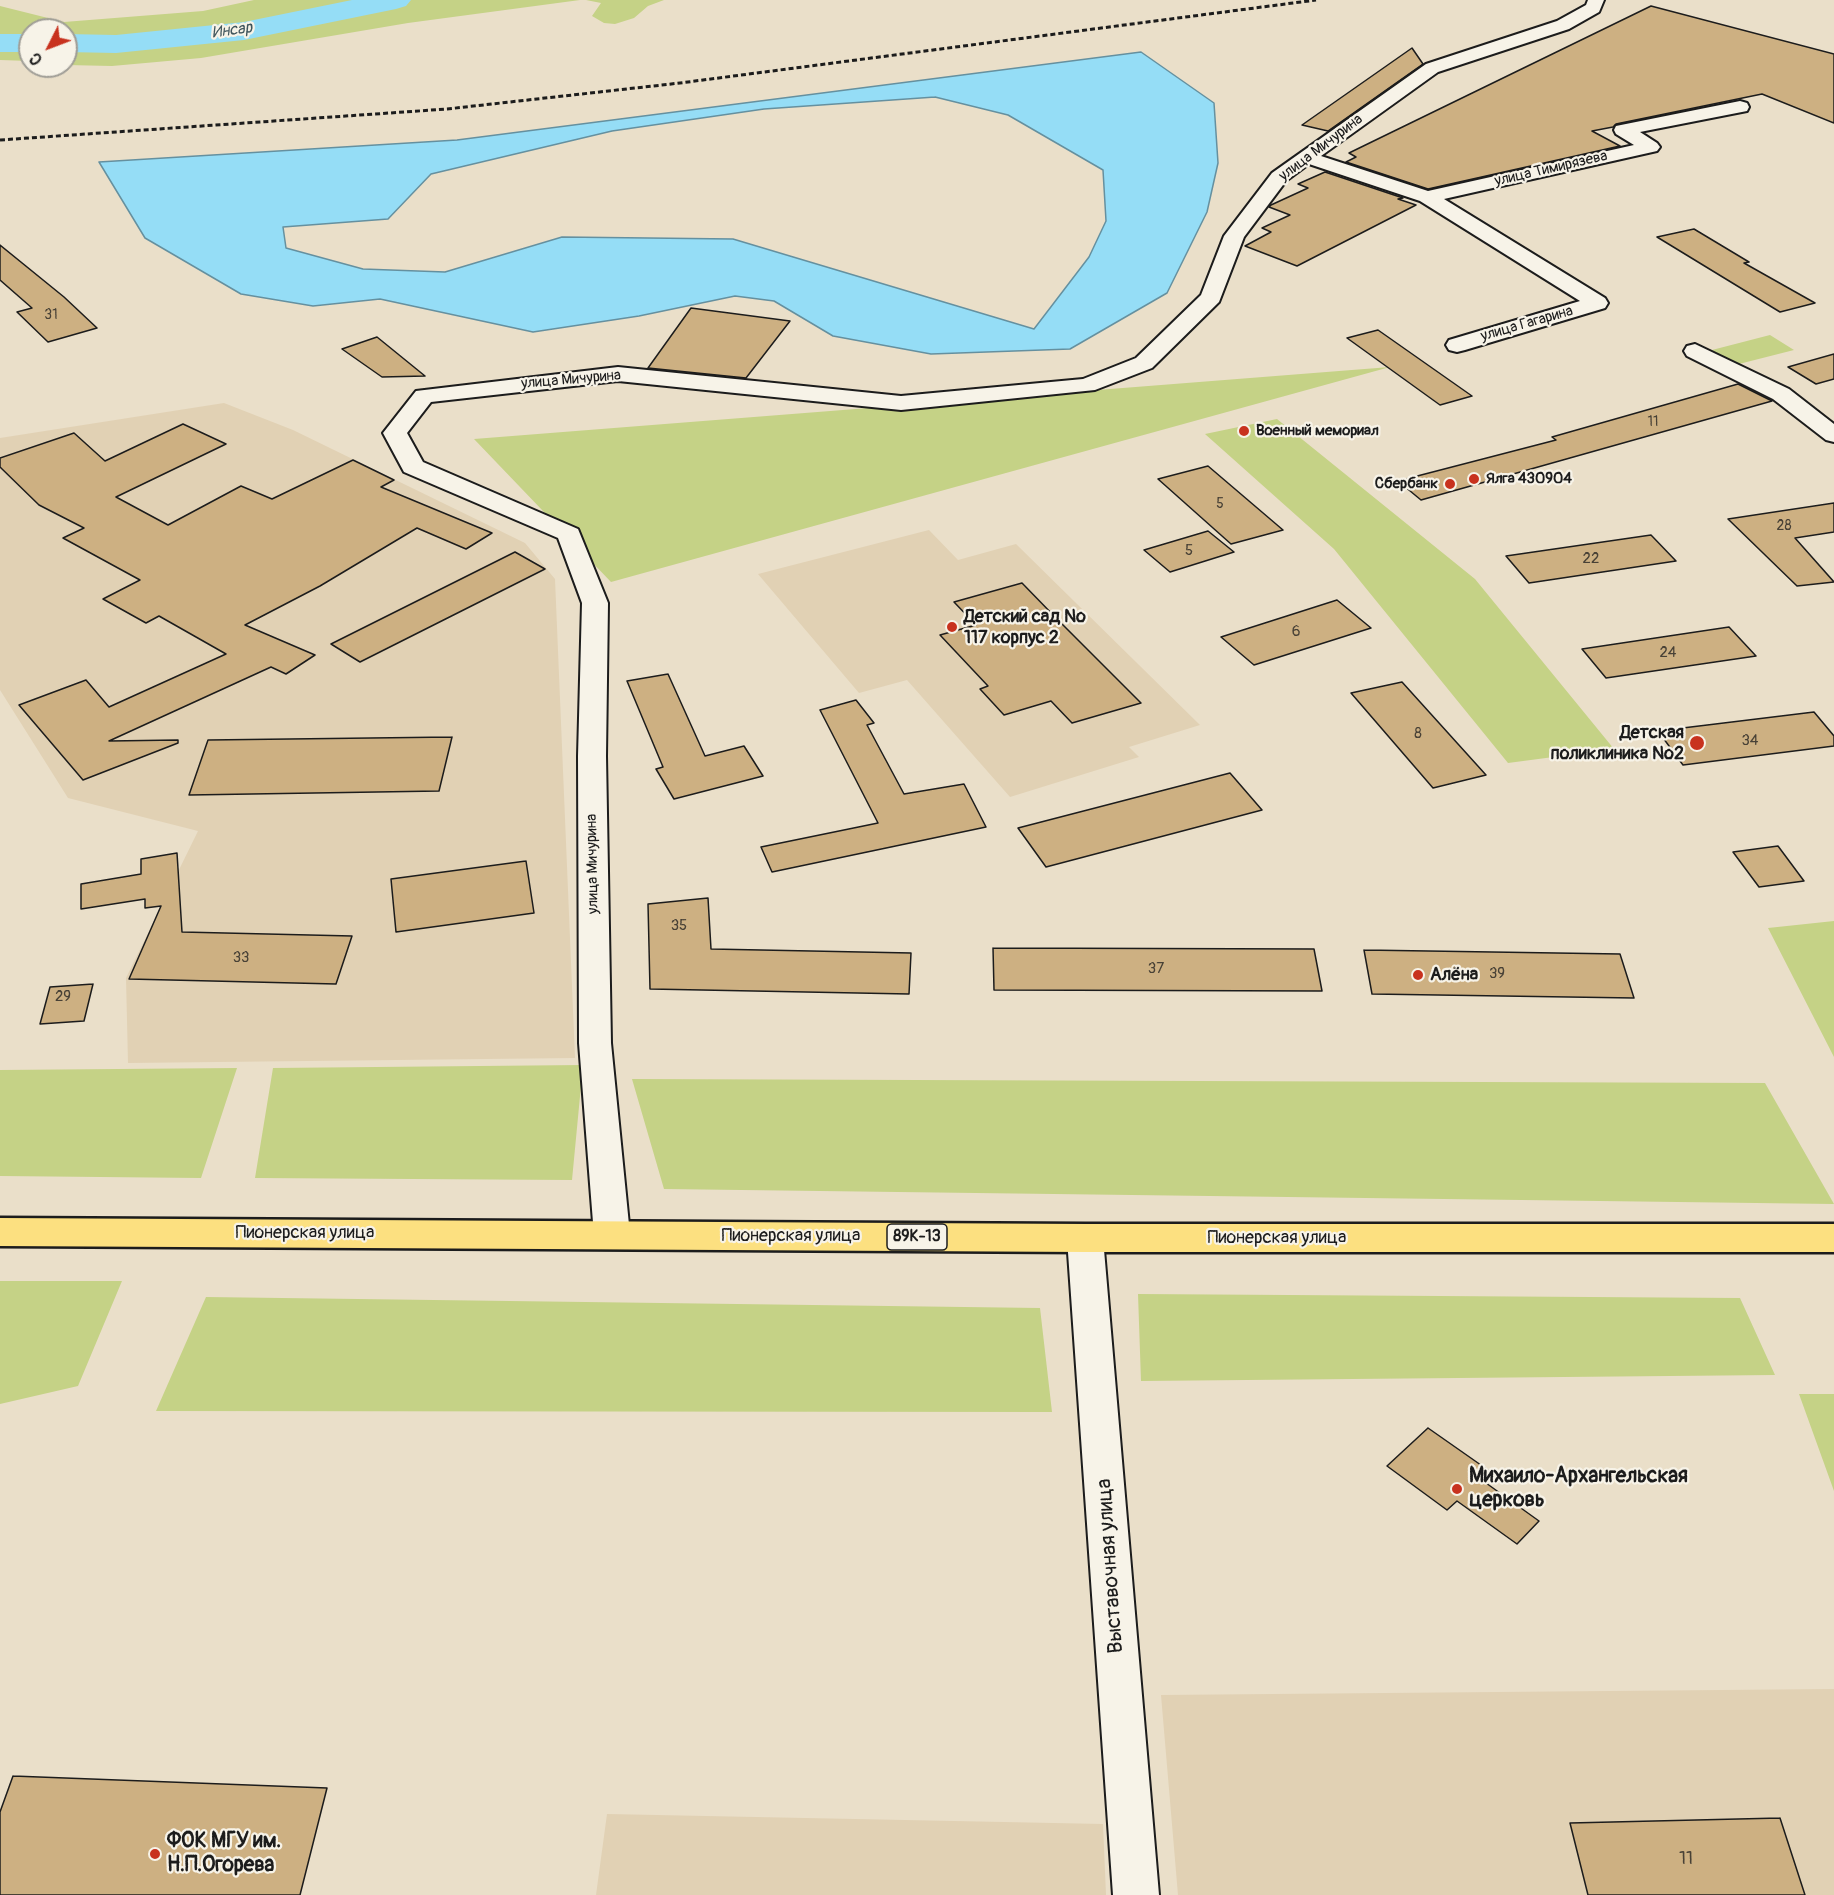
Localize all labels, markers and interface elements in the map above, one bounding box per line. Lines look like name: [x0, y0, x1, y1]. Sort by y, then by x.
north arrow: [18, 18, 78, 78]
water label: Инсар: [211, 19, 253, 43]
text: С: [25, 48, 47, 69]
street label: улица Мичурина: [1276, 111, 1366, 185]
street label: улица Тимирязева: [1493, 147, 1609, 191]
street label: улица Гагарина: [1479, 302, 1575, 346]
house number: 31: [44, 307, 58, 323]
street label: улица Мичурина: [520, 367, 622, 393]
house number: 11: [1648, 414, 1658, 430]
place label: Военный мемориал: [1256, 422, 1379, 440]
marker: Военный мемориал: [1237, 424, 1251, 438]
place label: Ялга 430904: [1486, 470, 1572, 488]
marker: Ялга 430904: [1467, 472, 1481, 486]
place label: Сбербанк: [1375, 475, 1438, 493]
marker: Сбербанк: [1443, 477, 1457, 491]
house number: 5: [1216, 496, 1224, 512]
house number: 28: [1777, 518, 1791, 534]
house number: 5: [1185, 542, 1193, 560]
house number: 22: [1583, 550, 1599, 568]
place label: Детский сад № 117 корпус 2: [964, 606, 1086, 648]
marker: Детский сад № 117 корпус 2: [945, 620, 959, 634]
house number: 6: [1292, 623, 1300, 641]
house number: 24: [1659, 644, 1677, 662]
place label: Детская поликлиника №2: [1550, 722, 1684, 764]
house number: 8: [1414, 725, 1422, 743]
house number: 34: [1741, 732, 1759, 750]
marker: Детская поликлиника №2: [1688, 734, 1706, 752]
street label: улица Мичурина: [583, 814, 603, 914]
house number: 35: [671, 917, 687, 935]
house number: 33: [233, 949, 249, 967]
house number: 37: [1148, 960, 1164, 978]
place label: Алёна: [1430, 964, 1478, 986]
house number: 39: [1489, 965, 1505, 983]
marker: Алёна: [1411, 968, 1425, 982]
house number: 29: [55, 988, 71, 1006]
street label: Пионерская улица: [236, 1222, 374, 1244]
road number: 89К-13: [887, 1224, 947, 1250]
street label: Пионерская улица: [722, 1225, 860, 1247]
street label: Пионерская улица: [1208, 1227, 1346, 1249]
place label: Михаило-Архангельская церковь: [1469, 1464, 1688, 1514]
street label: Выставочная улица: [1092, 1478, 1130, 1654]
marker: Михаило-Архангельская церковь: [1450, 1482, 1464, 1496]
place label: ФОК МГУ им. Н.П.Огорева: [167, 1829, 281, 1879]
marker: ФОК МГУ им. Н.П.Огорева: [148, 1847, 162, 1861]
house number: 11: [1679, 1848, 1693, 1870]

